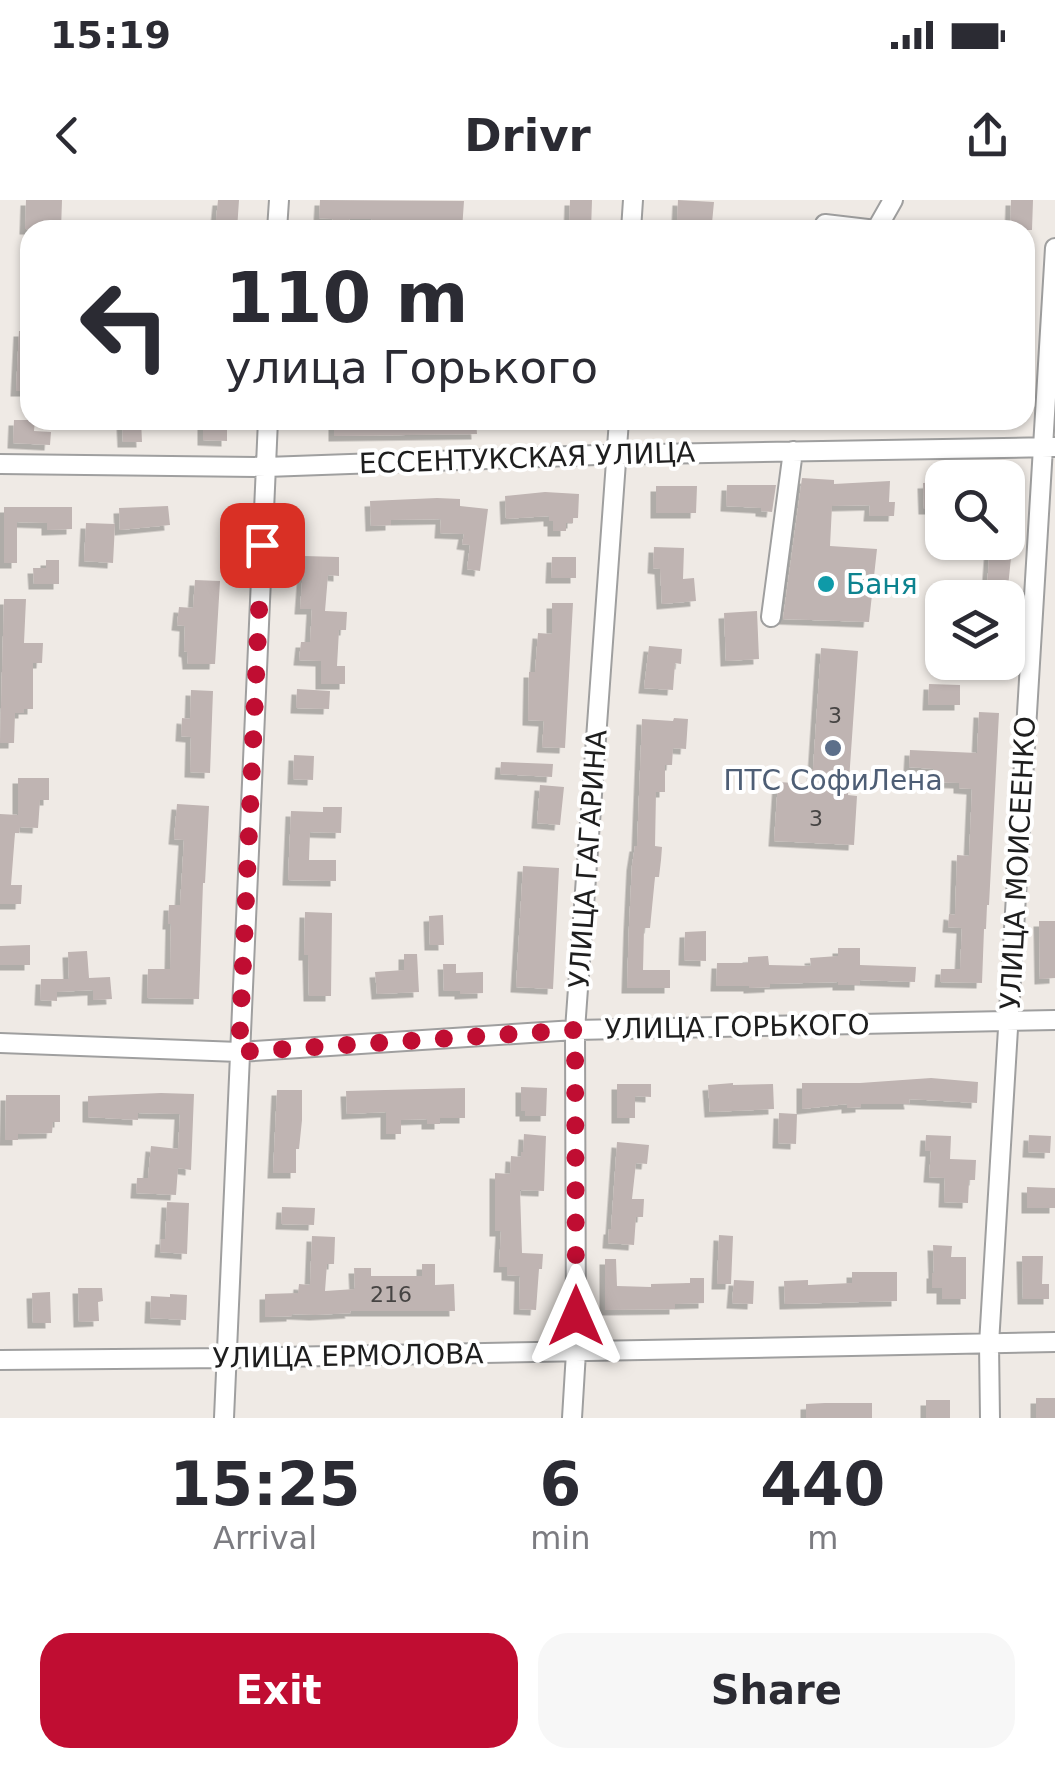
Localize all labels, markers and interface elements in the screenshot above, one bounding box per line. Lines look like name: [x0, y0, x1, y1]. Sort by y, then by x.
text: 15:19: [50, 13, 171, 57]
icon: back: [40, 108, 95, 163]
icon: share: [960, 108, 1015, 163]
text: Drivr: [464, 109, 591, 162]
text: 110 m: [225, 257, 468, 339]
icon: left: [60, 260, 190, 390]
text: улица Горького: [225, 341, 598, 394]
street label: ЕССЕНТУКСКАЯ УЛИЦА: [358, 436, 696, 480]
map controls: [925, 460, 1025, 680]
button: search: [925, 460, 1025, 560]
pin: [220, 503, 305, 588]
icon: arrive: [235, 518, 290, 573]
place label: Баня: [846, 568, 918, 601]
marker: Баня: [815, 573, 837, 595]
button: layers: [925, 580, 1025, 680]
house number: 3: [828, 703, 842, 728]
street label: УЛИЦА МОИСЕЕНКО: [994, 715, 1042, 1011]
street label: УЛИЦА ГАГАРИНА: [562, 728, 614, 990]
marker: ПТС СофиЛена: [822, 737, 844, 759]
place label: ПТС СофиЛена: [723, 764, 943, 797]
house number: 3: [809, 806, 823, 831]
street label: УЛИЦА ГОРЬКОГО: [604, 1008, 870, 1046]
position arrow: [524, 1264, 628, 1368]
house number: 216: [370, 1282, 412, 1307]
street label: УЛИЦА ЕРМОЛОВА: [212, 1337, 484, 1375]
text: 15:25: [170, 1449, 361, 1519]
text: 6: [539, 1449, 581, 1519]
text: 440: [760, 1449, 885, 1519]
text: Arrival: [213, 1519, 317, 1557]
text: min: [530, 1519, 591, 1557]
text: m: [807, 1519, 838, 1557]
button: Exit: [40, 1633, 518, 1748]
button: Share: [538, 1633, 1015, 1748]

